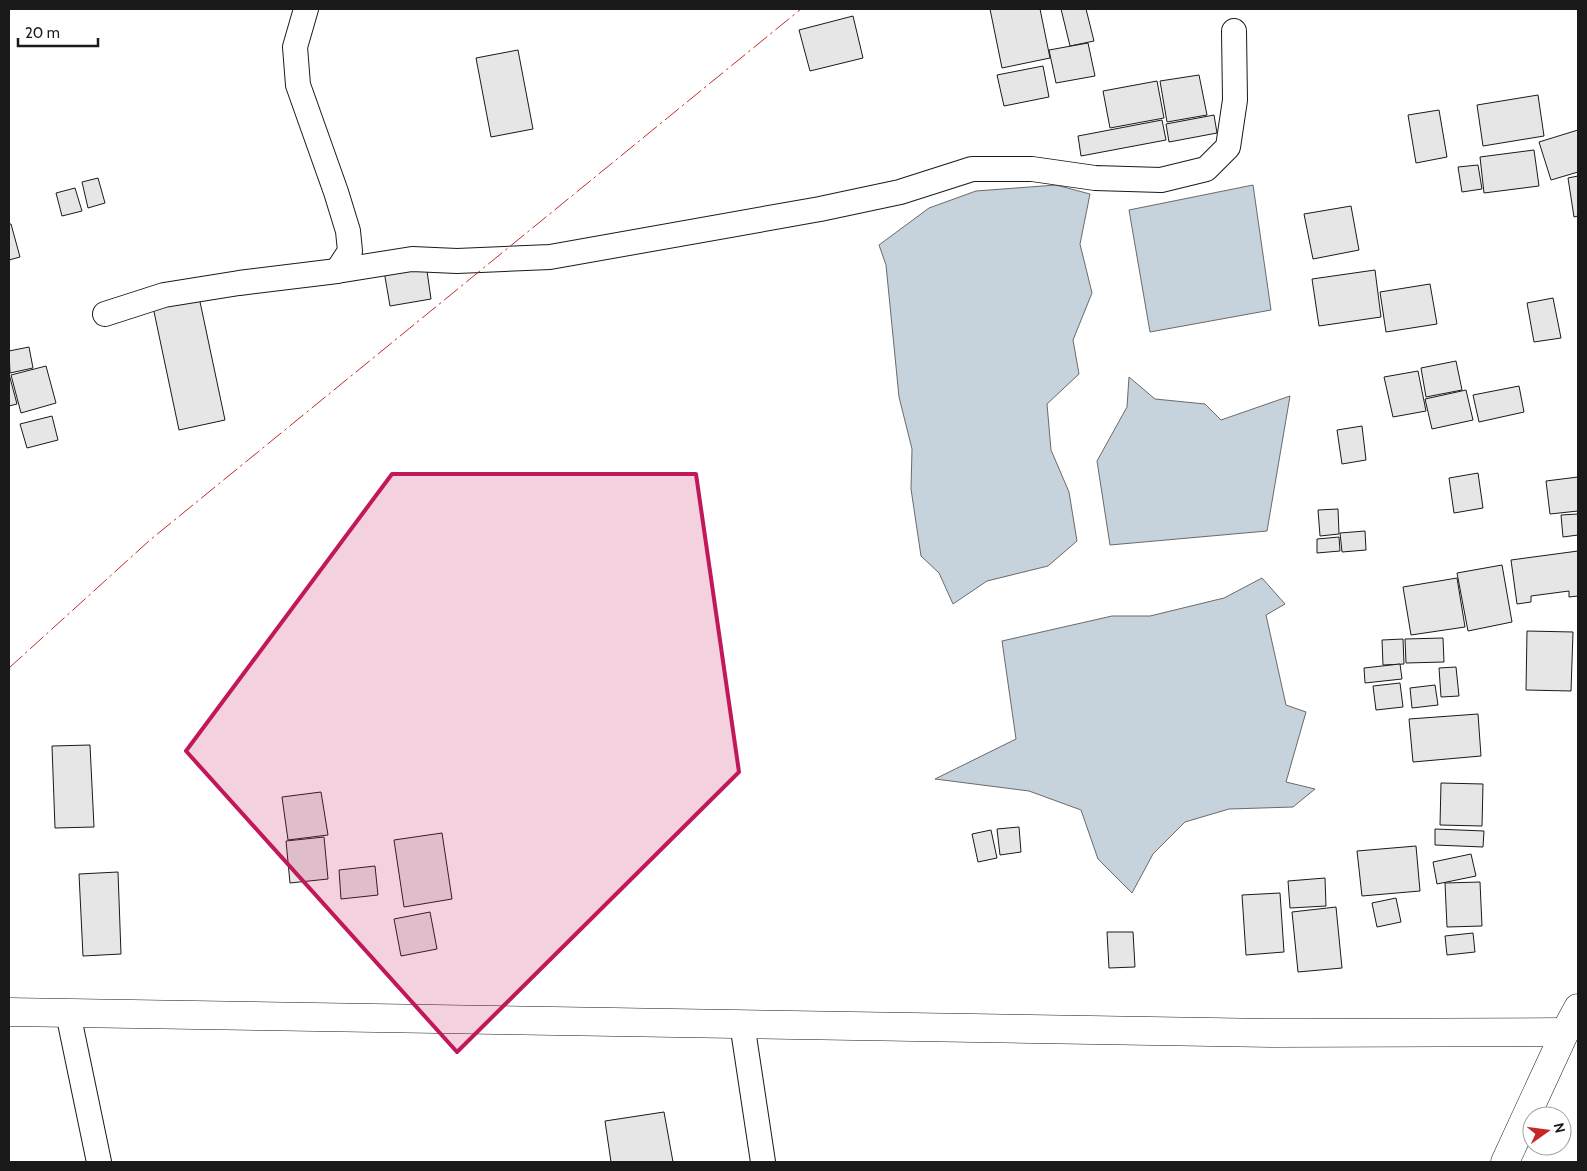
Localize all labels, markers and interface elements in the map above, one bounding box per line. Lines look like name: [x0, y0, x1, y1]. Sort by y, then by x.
scale bar: [18, 15, 98, 47]
text: 20 m: [25, 24, 60, 42]
north arrow: [1522, 1106, 1572, 1156]
text: N: [1550, 1121, 1570, 1135]

